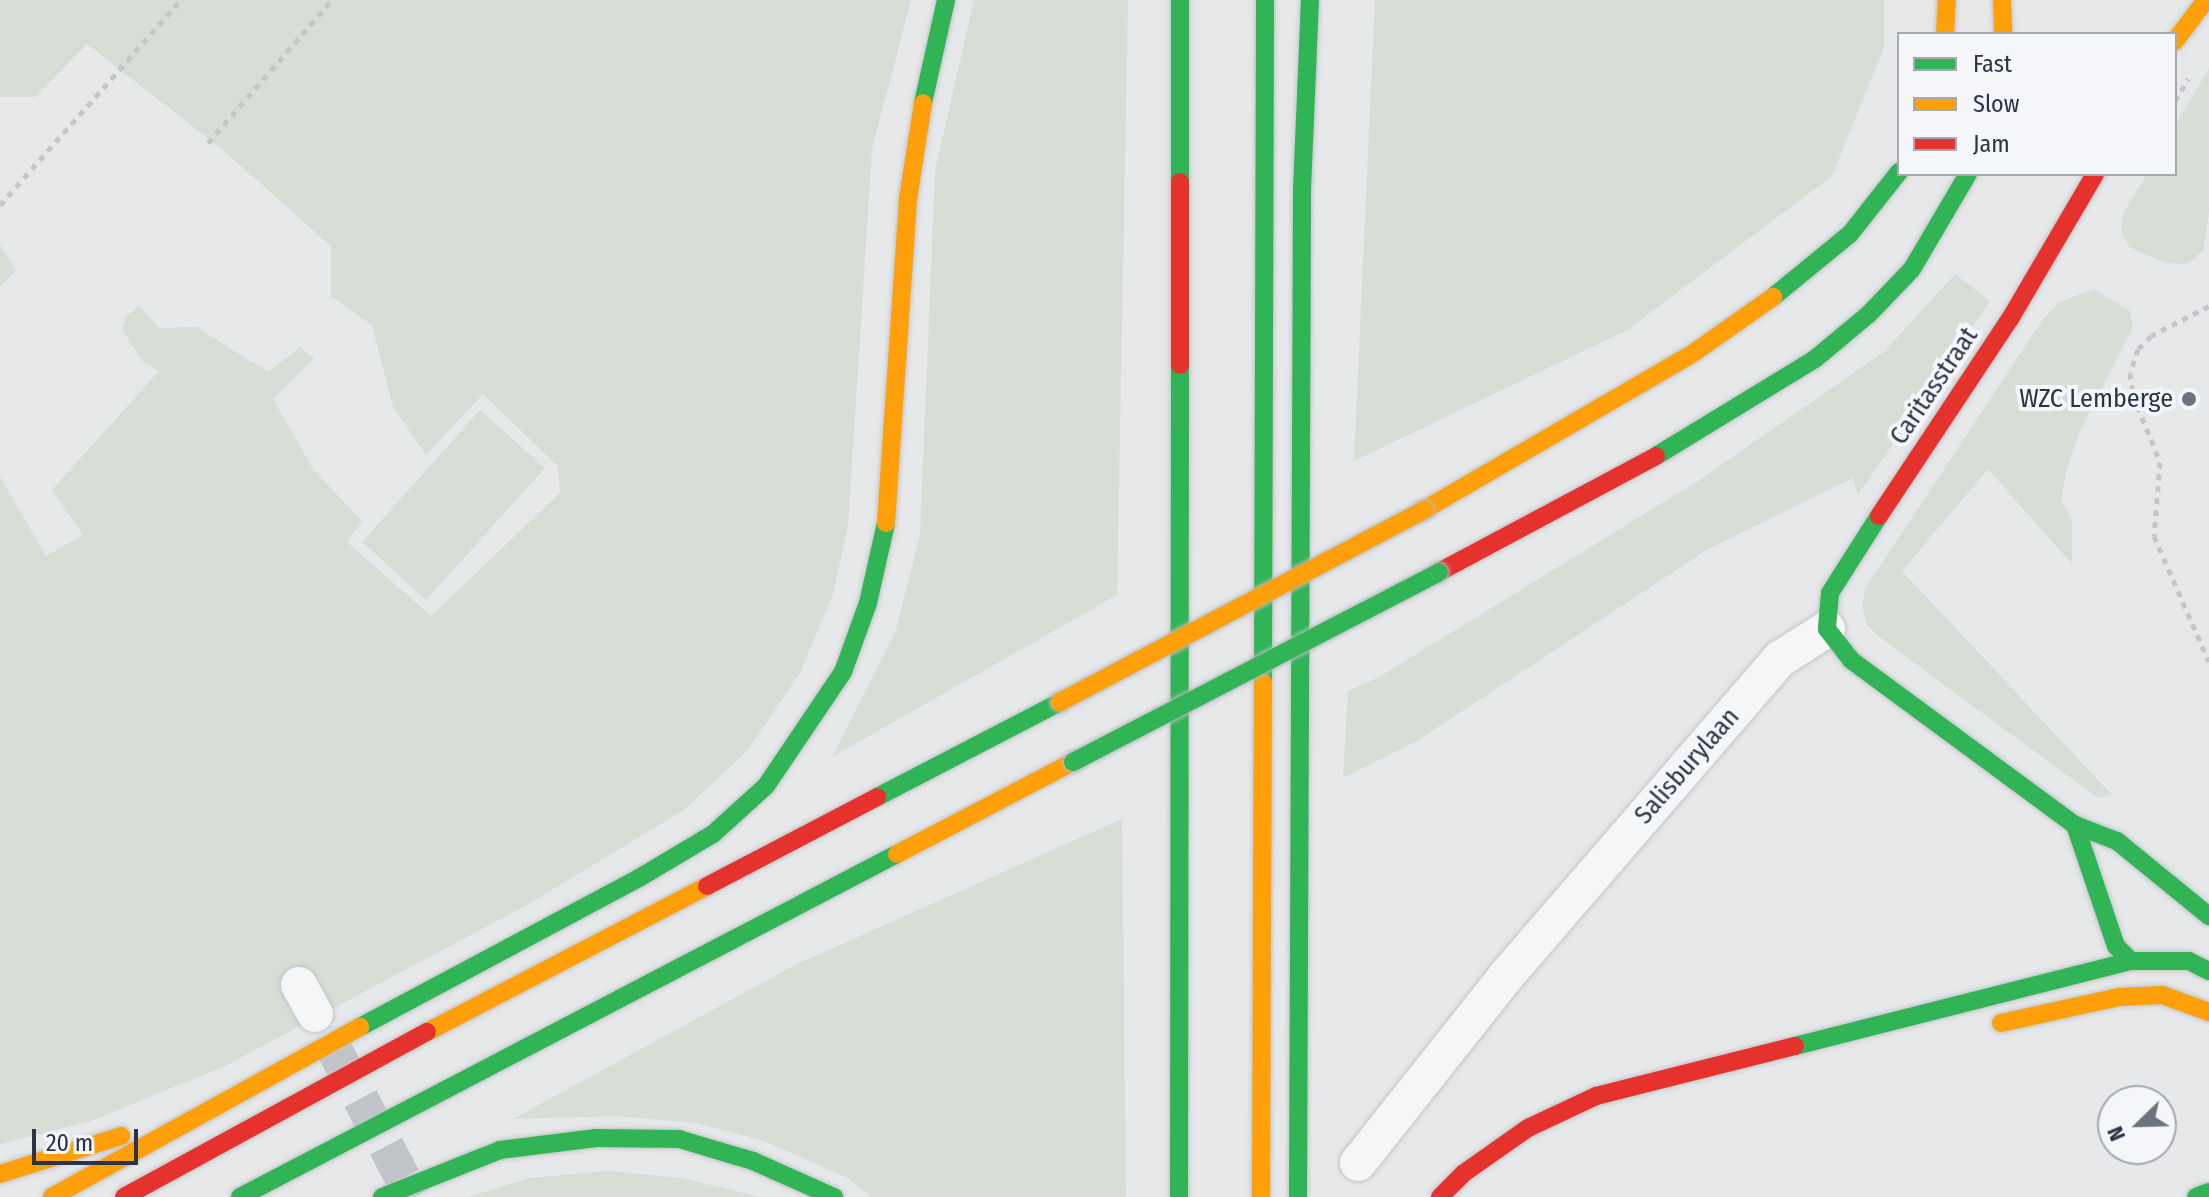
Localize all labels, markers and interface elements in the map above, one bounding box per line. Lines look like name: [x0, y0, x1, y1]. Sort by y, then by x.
legend: [1897, 32, 2177, 176]
text: Fast: [1973, 50, 2012, 78]
text: Slow: [1973, 90, 2019, 118]
text: Jam: [1973, 130, 2010, 158]
street label: Caritasstraat: [1883, 321, 1985, 451]
place label: WZC Lemberge: [2019, 383, 2173, 415]
marker: WZC Lemberge: [2180, 390, 2198, 408]
street label: Salisburylaan: [1628, 702, 1746, 830]
north arrow: [2097, 1085, 2177, 1165]
scale bar: [36, 1113, 142, 1163]
text: N: [2101, 1122, 2131, 1145]
text: 20 m: [46, 1129, 93, 1157]

